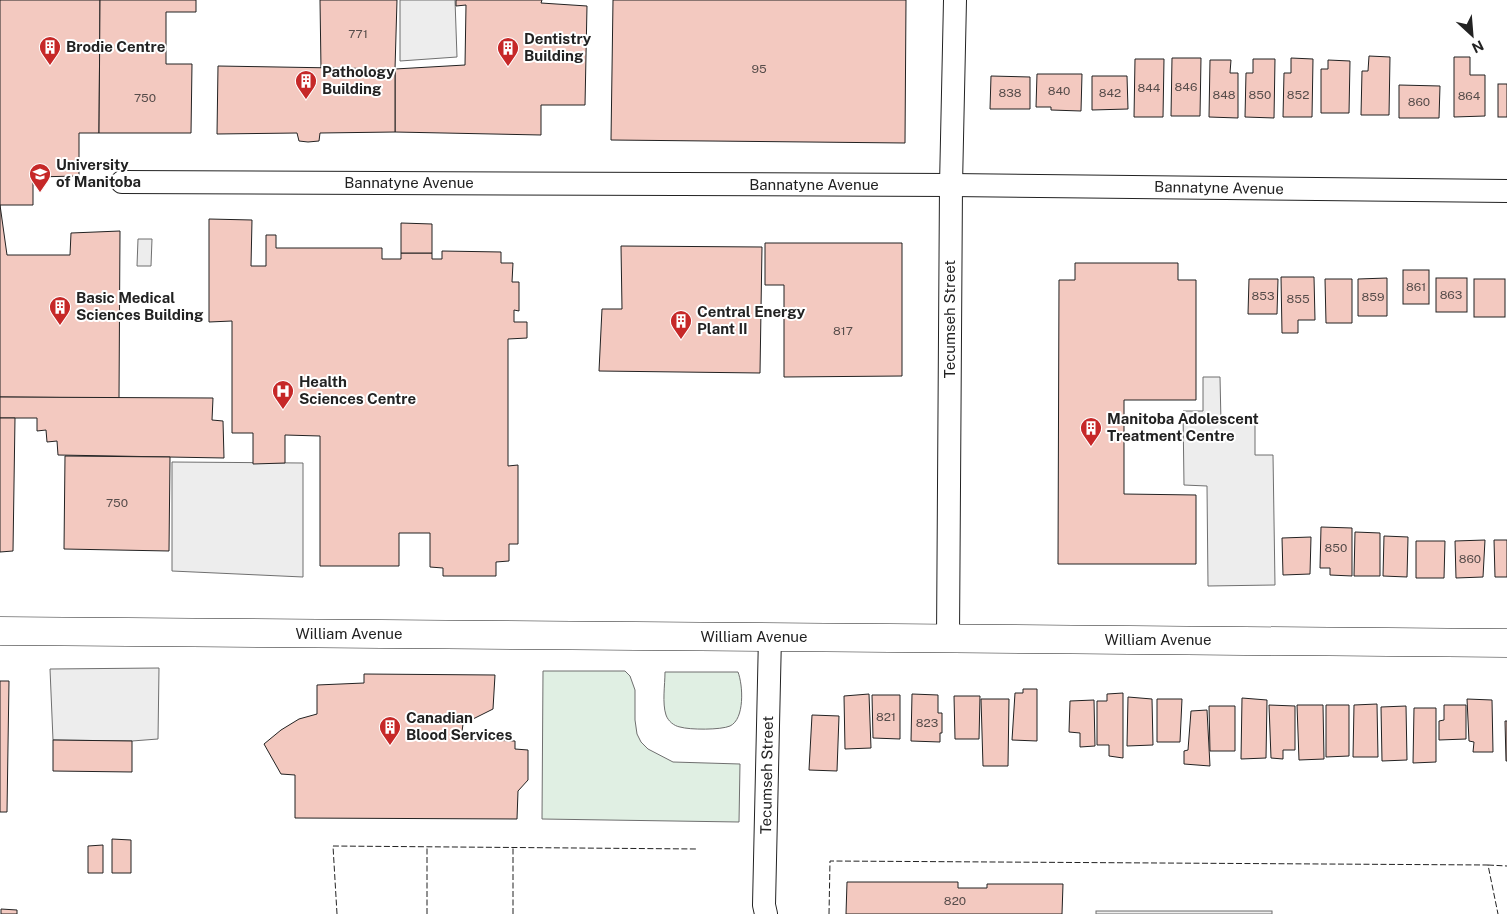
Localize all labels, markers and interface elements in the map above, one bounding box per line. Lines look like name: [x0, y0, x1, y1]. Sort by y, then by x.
north arrow: [1447, 10, 1497, 60]
house number: 771: [348, 27, 368, 41]
place label: Dentistry Building: [524, 30, 592, 64]
building icon: Brodie Centre: [38, 35, 62, 66]
building icon: Dentistry Building: [496, 36, 520, 67]
text: N: [1469, 37, 1486, 56]
place label: Brodie Centre: [66, 38, 165, 55]
house number: 95: [751, 62, 767, 76]
place label: Pathology Building: [322, 63, 395, 97]
building icon: Pathology Building: [294, 69, 318, 100]
house number: 846: [1175, 80, 1197, 94]
house number: 844: [1138, 81, 1161, 95]
house number: 840: [1048, 84, 1070, 98]
house number: 838: [999, 86, 1022, 100]
house number: 842: [1099, 86, 1121, 100]
house number: 848: [1212, 88, 1236, 102]
house number: 850: [1249, 88, 1271, 102]
house number: 852: [1287, 88, 1309, 102]
house number: 864: [1458, 89, 1481, 103]
house number: 750: [134, 91, 156, 105]
house number: 860: [1408, 95, 1430, 109]
place label: University of Manitoba: [56, 156, 141, 190]
school or university icon: University of Manitoba: [28, 162, 52, 193]
street label: Bannatyne Avenue: [344, 174, 474, 191]
street label: Bannatyne Avenue: [749, 176, 879, 193]
street label: Bannatyne Avenue: [1154, 178, 1284, 197]
street label: Tecumseh Street: [941, 260, 958, 378]
house number: 861: [1406, 280, 1426, 294]
house number: 863: [1440, 288, 1462, 302]
place label: Basic Medical Sciences Building: [76, 289, 204, 323]
house number: 853: [1251, 289, 1275, 303]
house number: 859: [1362, 290, 1384, 304]
house number: 855: [1286, 292, 1310, 306]
building icon: Basic Medical Sciences Building: [48, 295, 72, 326]
place label: Central Energy Plant II: [697, 303, 806, 337]
building icon: Central Energy Plant II: [669, 309, 693, 340]
house number: 817: [833, 324, 853, 338]
place label: Health Sciences Centre: [299, 373, 416, 407]
hospital icon: Health Sciences Centre: [271, 379, 295, 410]
place label: Manitoba Adolescent Treatment Centre: [1107, 410, 1259, 444]
building icon: Manitoba Adolescent Treatment Centre: [1079, 416, 1103, 447]
house number: 750: [106, 496, 128, 510]
house number: 850: [1325, 541, 1347, 555]
house number: 860: [1459, 552, 1481, 566]
street label: William Avenue: [295, 625, 403, 642]
street label: William Avenue: [700, 628, 808, 645]
street label: William Avenue: [1104, 631, 1212, 648]
place label: Canadian Blood Services: [406, 709, 512, 743]
house number: 821: [876, 710, 896, 724]
building icon: Canadian Blood Services: [378, 715, 402, 746]
street label: Tecumseh Street: [757, 715, 776, 834]
house number: 823: [916, 716, 938, 730]
house number: 820: [944, 894, 966, 908]

